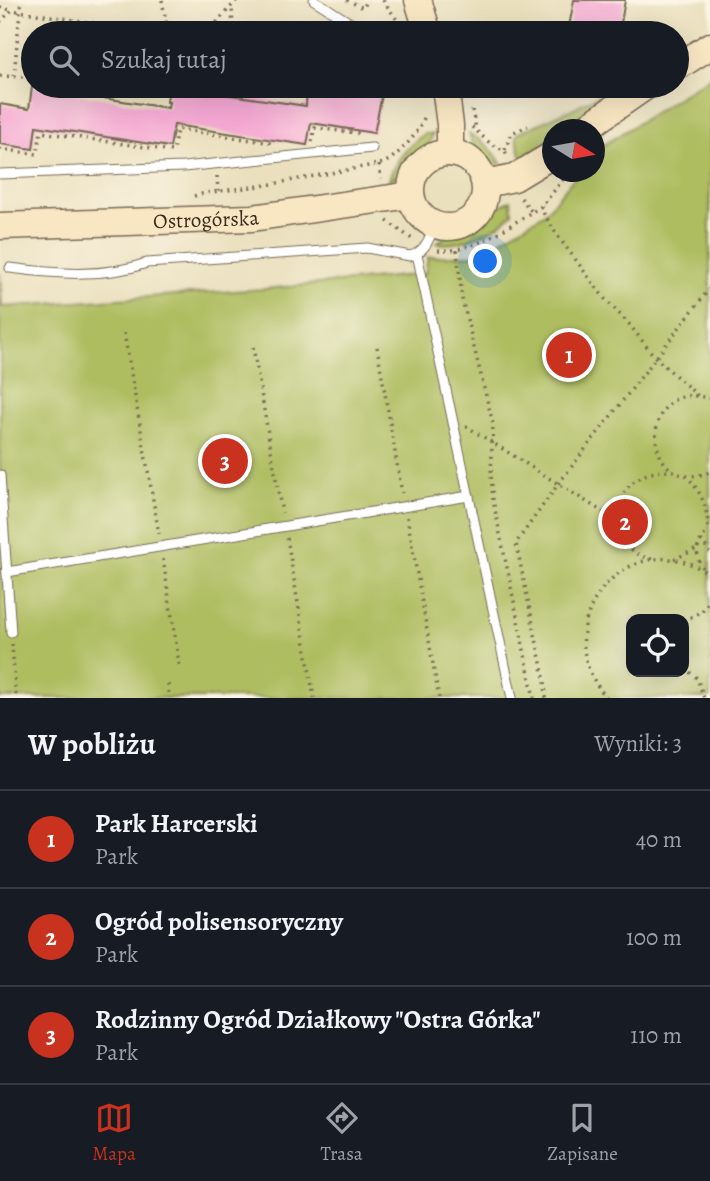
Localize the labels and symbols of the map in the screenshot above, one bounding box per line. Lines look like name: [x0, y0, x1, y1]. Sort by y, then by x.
north arrow: [542, 119, 605, 182]
street label: Ostrogórska: [153, 203, 261, 235]
your location: [468, 244, 502, 278]
pin: 1: [546, 329, 592, 381]
pin: 3: [202, 435, 248, 487]
pin: 2: [602, 496, 648, 548]

